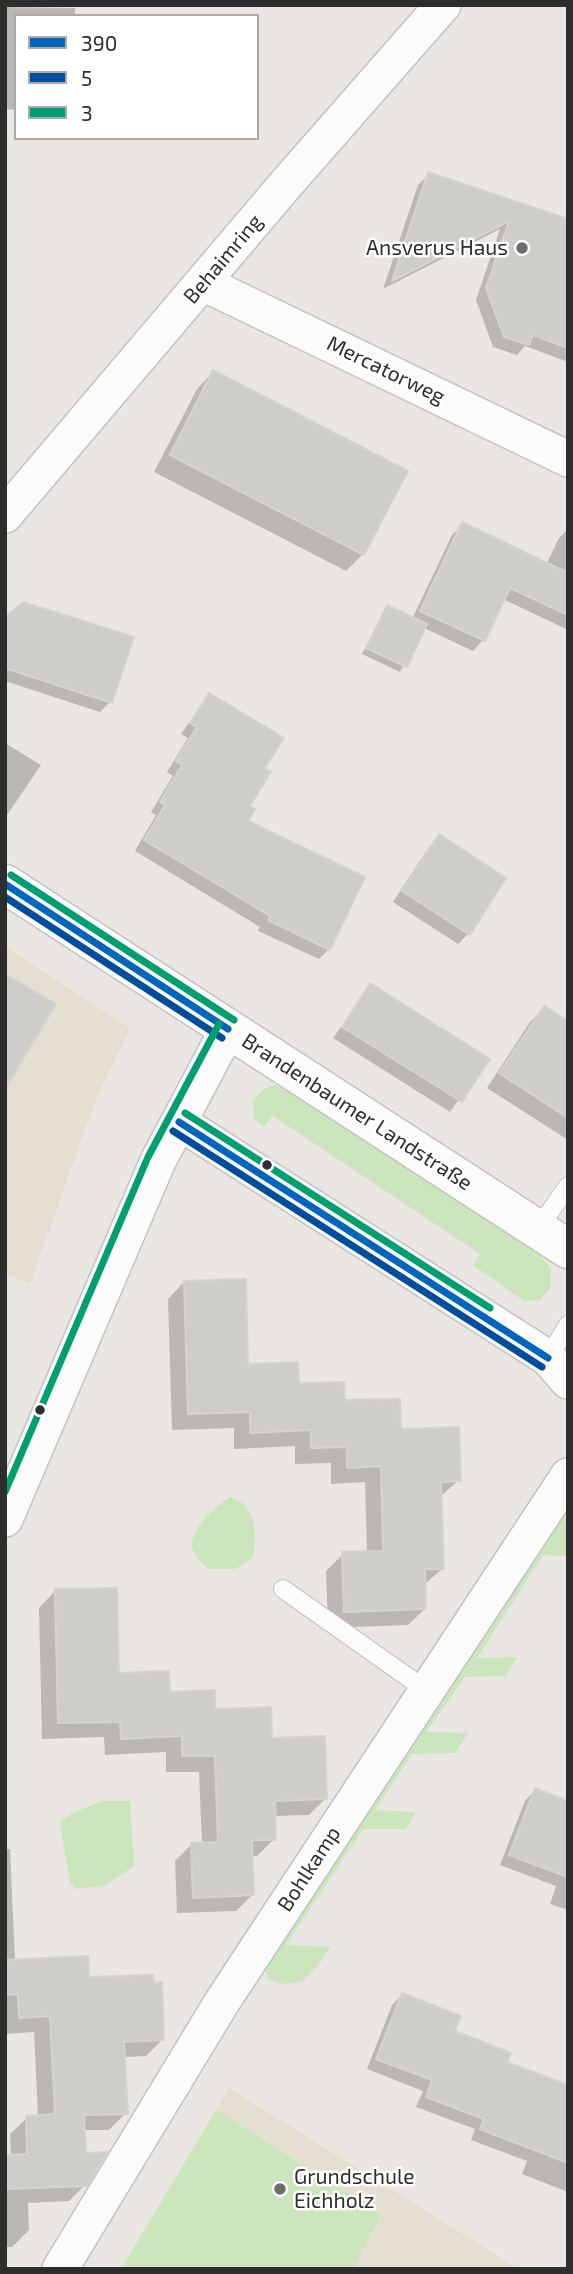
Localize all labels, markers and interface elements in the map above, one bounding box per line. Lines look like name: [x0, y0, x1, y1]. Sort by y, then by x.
legend: [14, 14, 259, 140]
text: 390: [81, 30, 117, 55]
text: 5: [81, 65, 92, 90]
text: 3: [81, 100, 93, 125]
street label: Behaimring: [178, 209, 268, 309]
place label: Ansverus Haus: [366, 235, 508, 261]
marker: Ansverus Haus: [514, 240, 530, 256]
street label: Mercatorweg: [323, 331, 449, 409]
street label: Brandenbaumer Landstraße: [237, 1028, 477, 1196]
unlabelled marker: [260, 1158, 274, 1172]
unlabelled marker: [33, 1403, 47, 1417]
street label: Bohlkamp: [272, 1822, 346, 1916]
place label: Grundschule Eichholz: [294, 2164, 414, 2214]
marker: Grundschule Eichholz: [272, 2181, 288, 2197]

